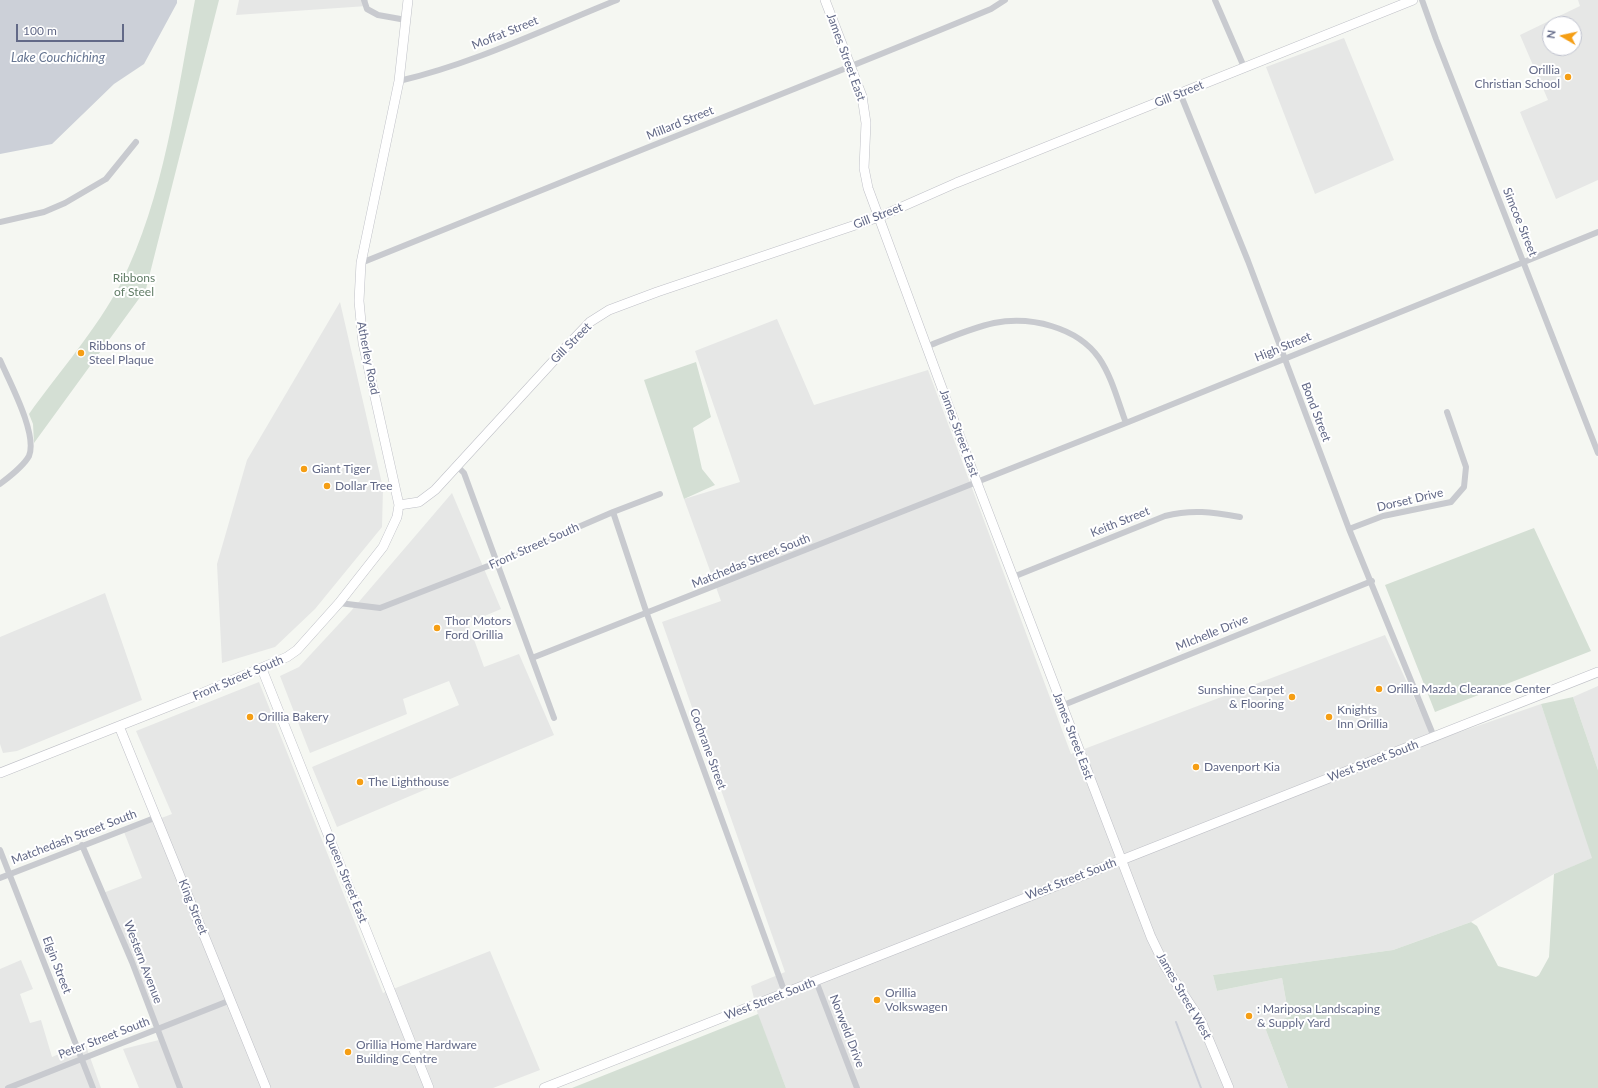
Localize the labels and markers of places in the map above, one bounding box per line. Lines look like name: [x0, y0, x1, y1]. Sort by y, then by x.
place label: Orillia Christian School: [1474, 63, 1560, 91]
marker: Orillia Christian School: [1563, 72, 1573, 82]
place label: Ribbons of Steel Plaque: [89, 339, 154, 367]
marker: Ribbons of Steel Plaque: [76, 348, 86, 358]
place label: Giant Tiger: [312, 462, 370, 476]
marker: Giant Tiger: [299, 464, 309, 474]
place label: Dollar Tree: [335, 479, 392, 493]
marker: Dollar Tree: [322, 481, 332, 491]
place label: Thor Motors Ford Orillia: [445, 614, 511, 642]
marker: Thor Motors Ford Orillia: [432, 623, 442, 633]
place label: Orillia Mazda Clearance Center: [1387, 682, 1550, 696]
place label: Sunshine Carpet & Flooring: [1198, 683, 1284, 711]
marker: Orillia Mazda Clearance Center: [1374, 684, 1384, 694]
marker: Sunshine Carpet & Flooring: [1287, 692, 1297, 702]
place label: Knights Inn Orillia: [1337, 703, 1388, 731]
place label: Orillia Bakery: [258, 710, 329, 724]
marker: Orillia Bakery: [245, 712, 255, 722]
marker: Knights Inn Orillia: [1324, 712, 1334, 722]
place label: Davenport Kia: [1204, 760, 1280, 774]
marker: Davenport Kia: [1191, 762, 1201, 772]
place label: The Lighthouse: [368, 775, 449, 789]
marker: The Lighthouse: [355, 777, 365, 787]
place label: Orillia Volkswagen: [885, 986, 948, 1014]
marker: Orillia Volkswagen: [872, 995, 882, 1005]
place label: : Mariposa Landscaping & Supply Yard: [1257, 1002, 1380, 1030]
marker: : Mariposa Landscaping & Supply Yard: [1244, 1011, 1254, 1021]
place label: Orillia Home Hardware Building Centre: [356, 1038, 477, 1066]
marker: Orillia Home Hardware Building Centre: [343, 1047, 353, 1057]

